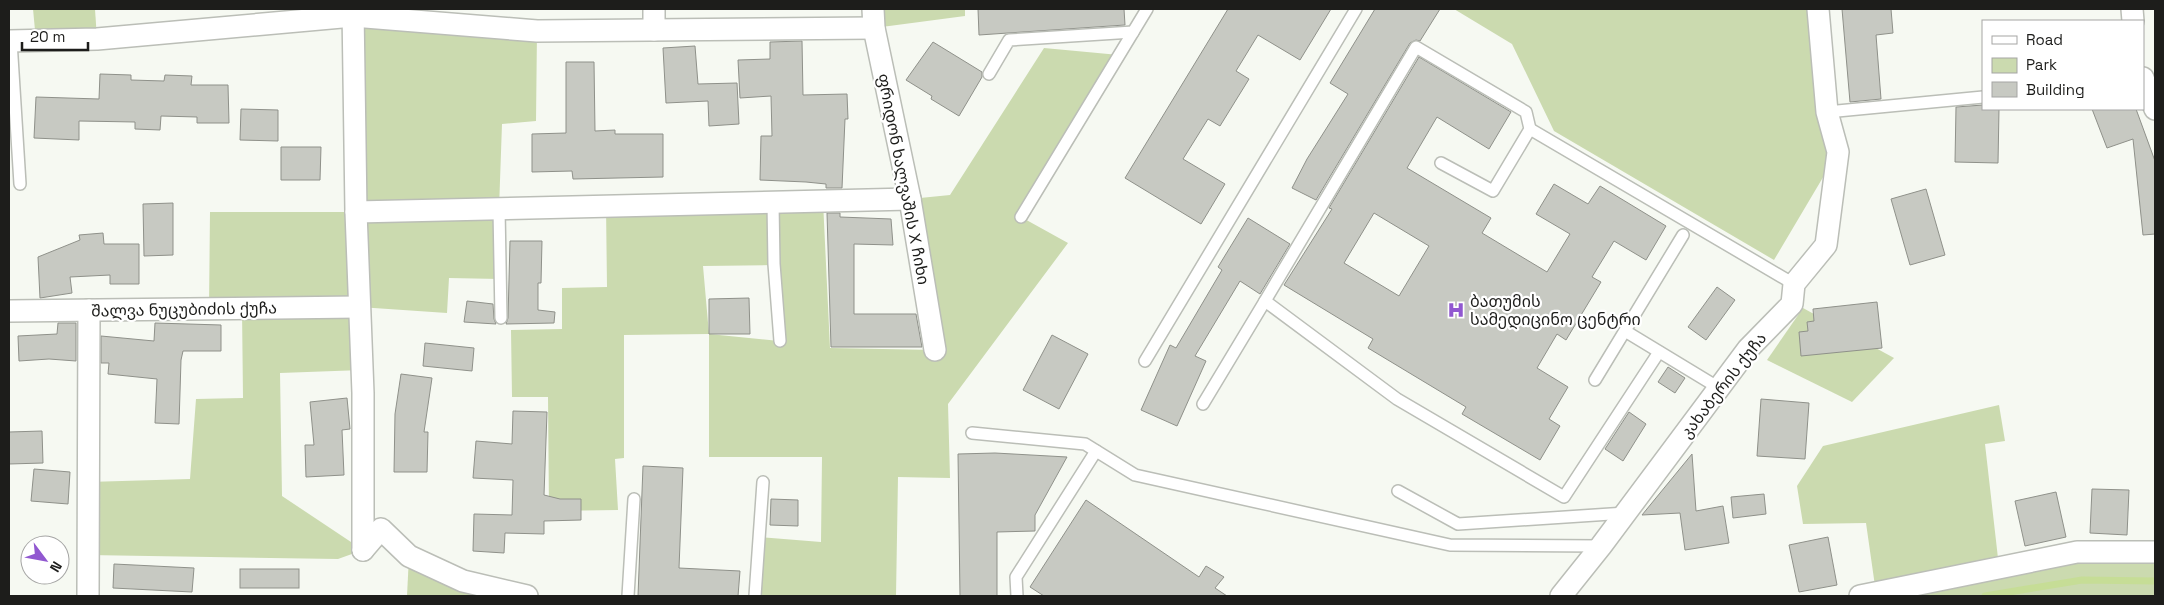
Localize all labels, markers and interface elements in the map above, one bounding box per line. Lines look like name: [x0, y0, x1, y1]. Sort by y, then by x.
scale bar: [22, 20, 89, 52]
legend: [1982, 20, 2144, 110]
text: 20 m: [30, 27, 65, 46]
text: Road: [2026, 30, 2063, 49]
text: Park: [2026, 55, 2057, 74]
street label: ფრიდონ ხალვაშის X ჩიხი: [873, 72, 934, 286]
text: Building: [2026, 80, 2085, 99]
place label: ბათუმის სამედიცინო ცენტრი: [1470, 291, 1641, 330]
street label: შალვა ნუცუბიძის ქუჩა: [91, 297, 277, 322]
hospital icon: ბათუმის სამედიცინო ცენტრი: [1446, 300, 1466, 320]
street label: კახაბერის ქუჩა: [1676, 328, 1771, 442]
north arrow: [20, 535, 70, 585]
text: N: [46, 558, 66, 576]

